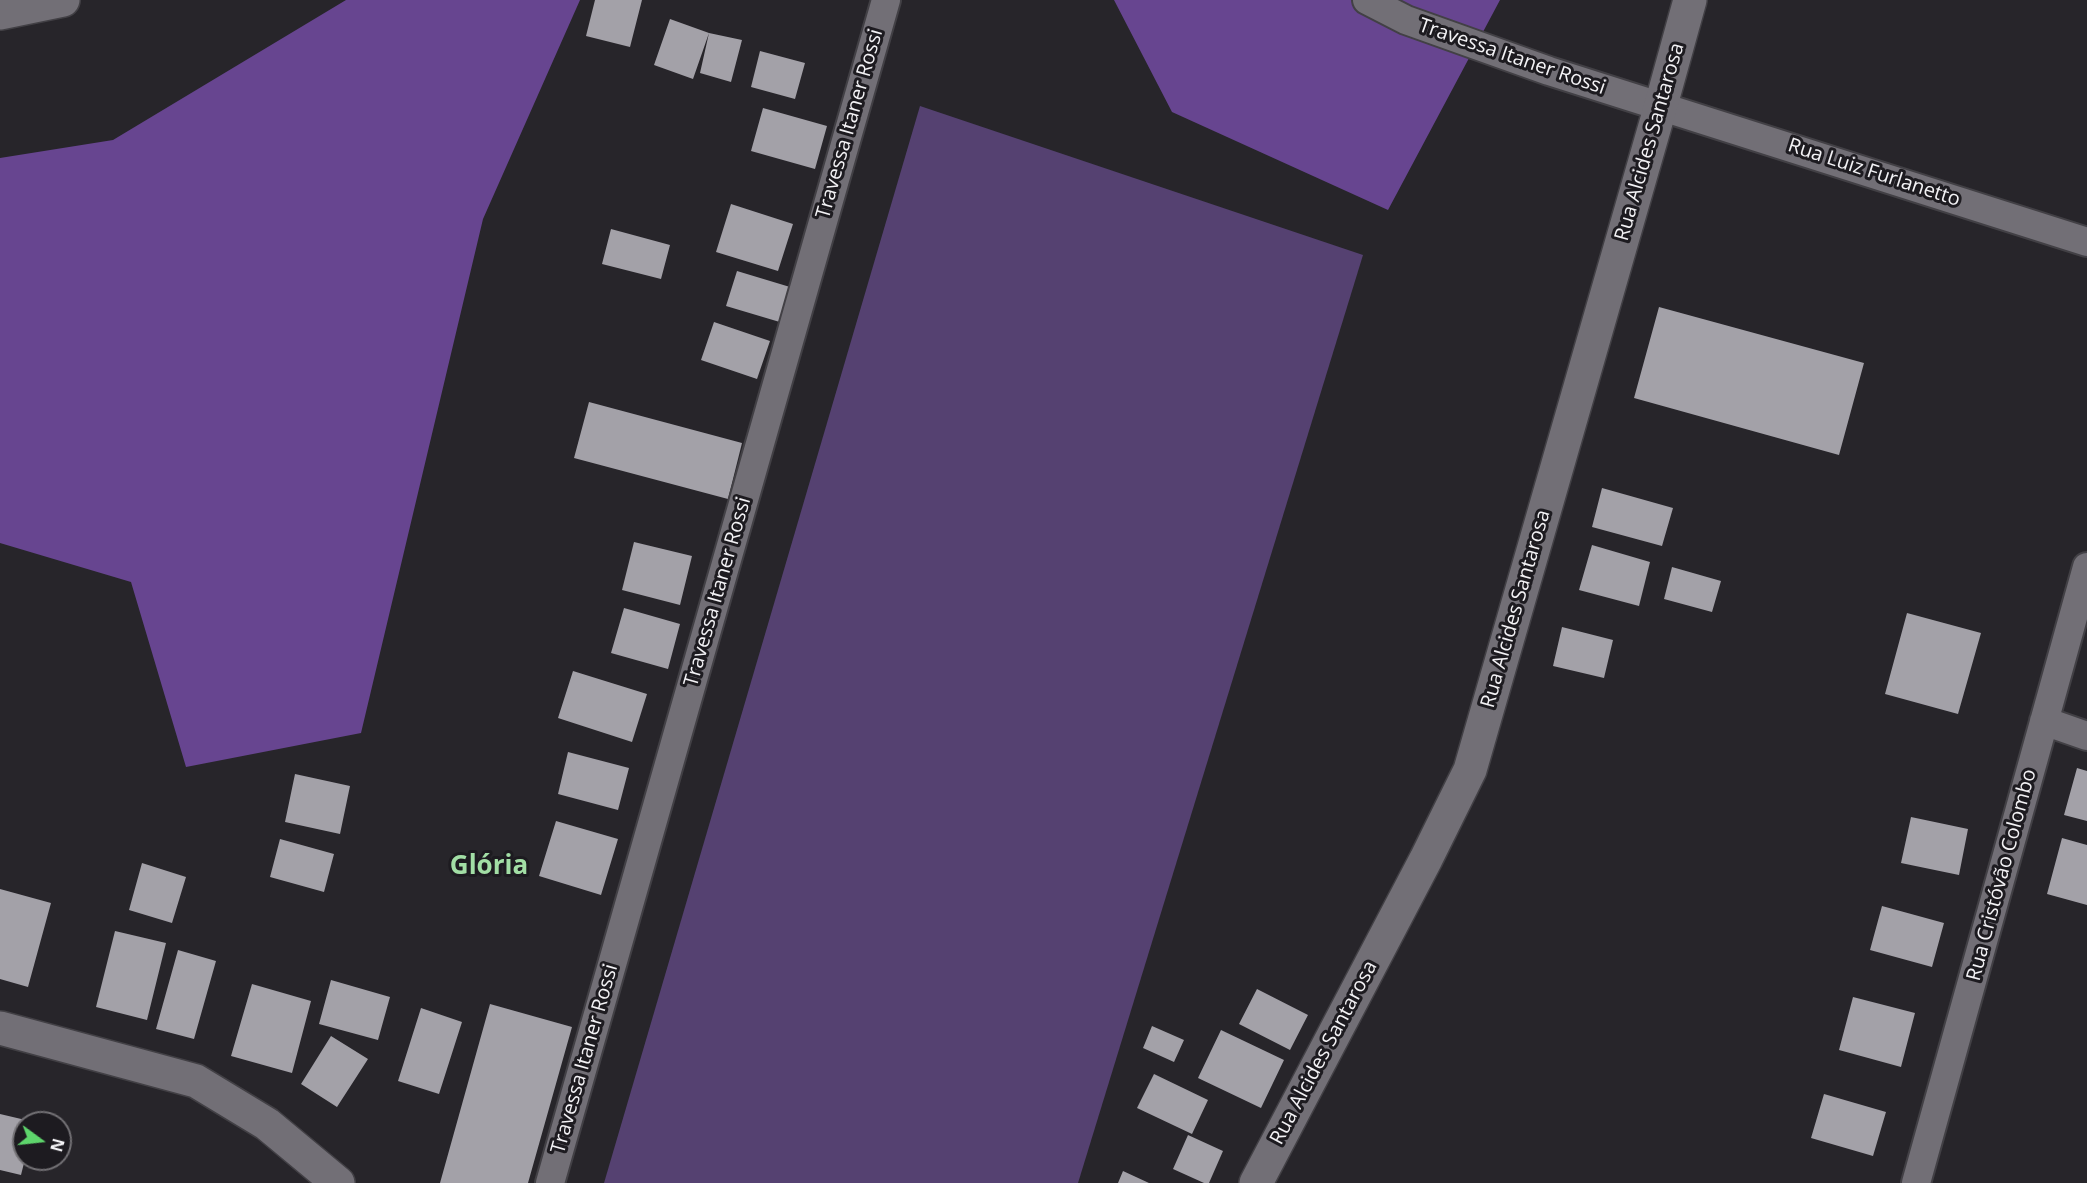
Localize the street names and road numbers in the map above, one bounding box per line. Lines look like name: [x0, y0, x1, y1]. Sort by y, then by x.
street label: Travessa Itaner Rossi: [1415, 14, 1609, 100]
street label: Travessa Itaner Rossi: [811, 26, 889, 222]
street label: Rua Alcides Santarosa: [1610, 40, 1690, 244]
street label: Rua Luiz Furlanetto: [1785, 134, 1963, 212]
street label: Travessa Itaner Rossi: [679, 494, 757, 690]
street label: Rua Alcides Santarosa: [1476, 507, 1556, 711]
street label: Rua Cristóvão Colombo: [1962, 766, 2042, 984]
street label: Rua Alcides Santarosa: [1265, 957, 1383, 1149]
street label: Travessa Itaner Rossi: [546, 961, 624, 1157]

